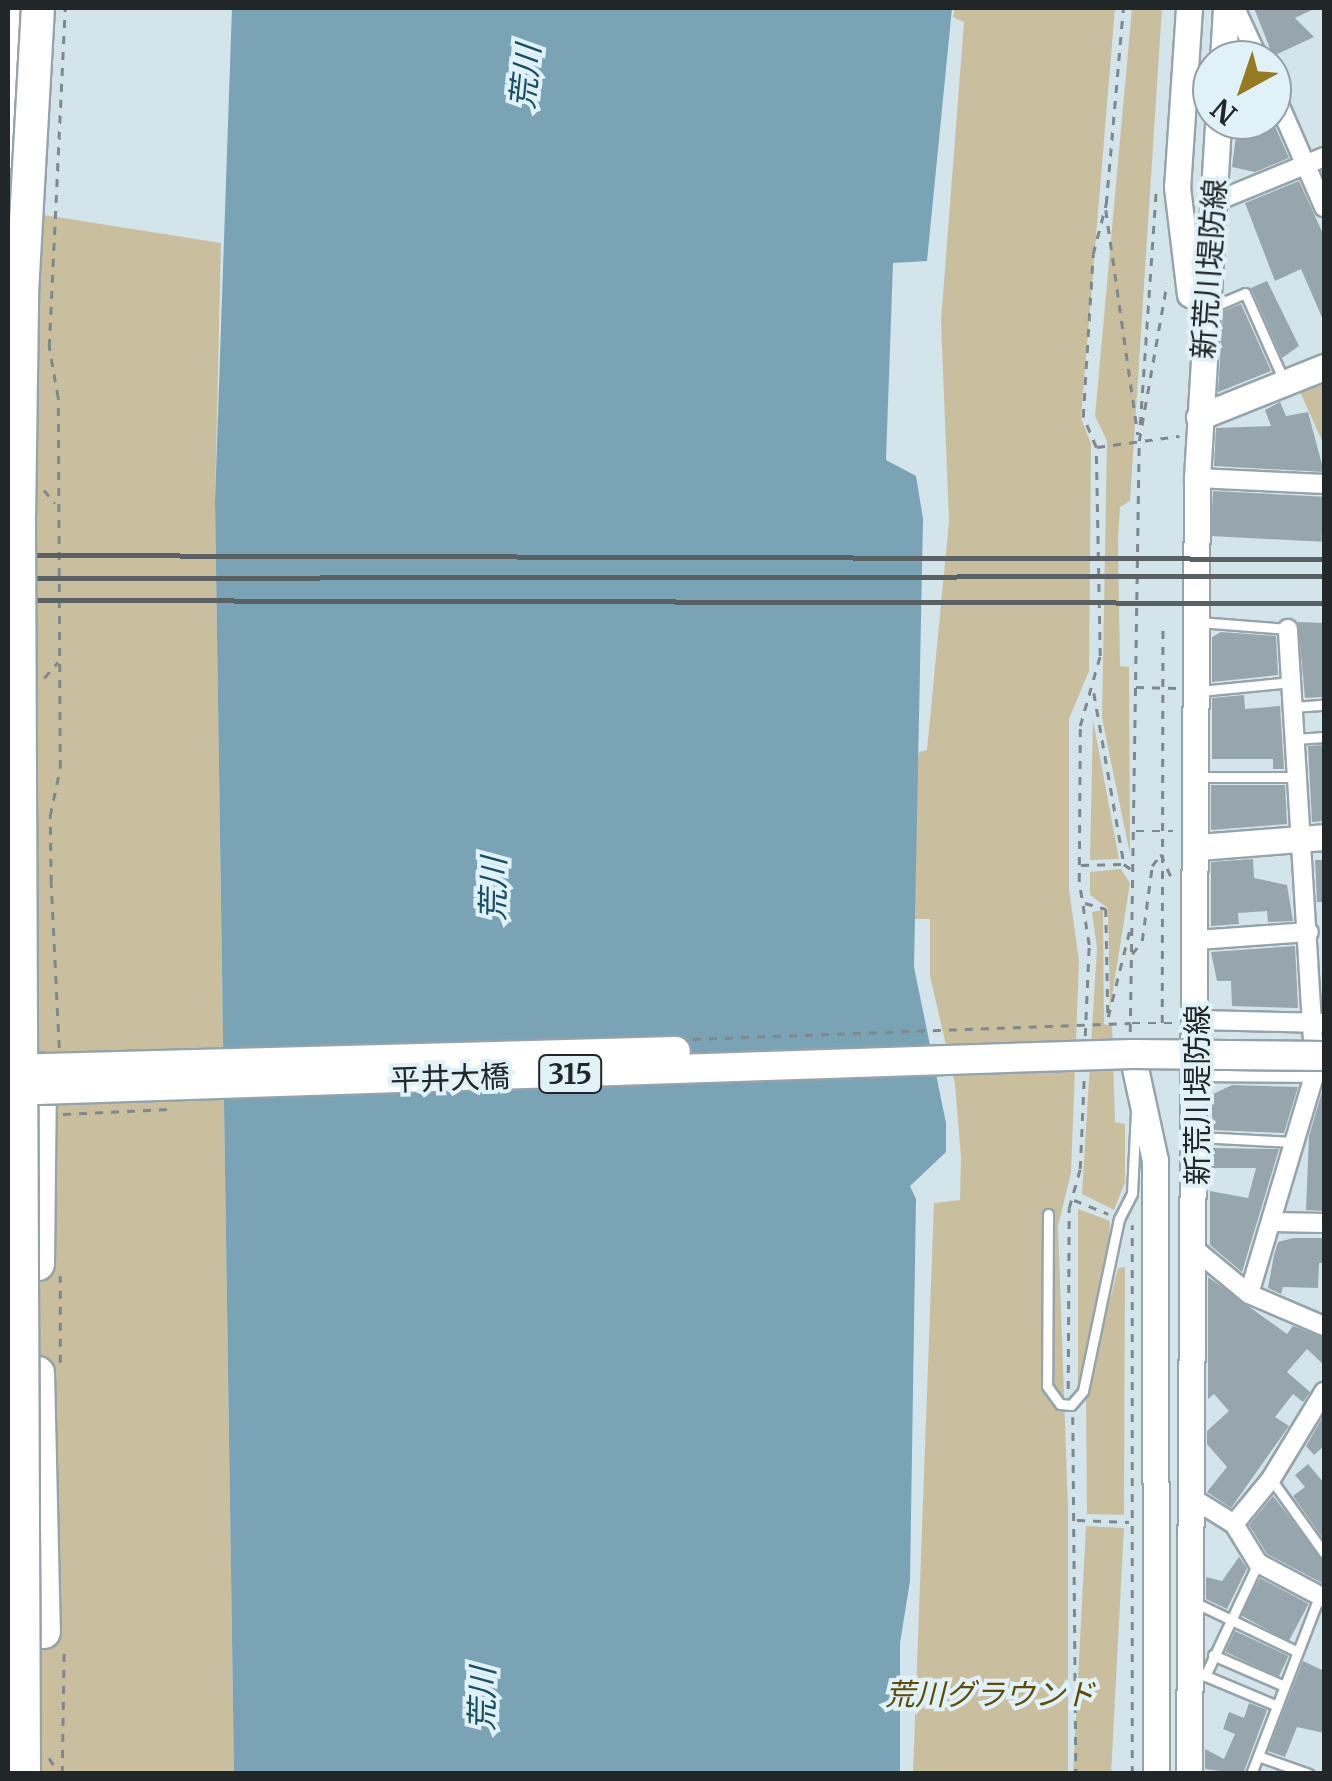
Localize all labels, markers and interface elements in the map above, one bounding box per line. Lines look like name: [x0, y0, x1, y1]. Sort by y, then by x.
north arrow: [1192, 40, 1292, 140]
water label: 荒川: [504, 43, 548, 111]
text: N: [1204, 91, 1244, 132]
street label: 新荒川堤防線: [1185, 178, 1233, 360]
water label: 荒川: [474, 857, 514, 921]
street label: 新荒川堤防線: [1179, 1005, 1215, 1185]
road number: 315: [538, 1051, 602, 1097]
street label: 平井大橋: [389, 1058, 511, 1098]
water label: 荒川: [463, 1667, 503, 1731]
park label: 荒川グラウンド: [885, 1676, 1095, 1712]

